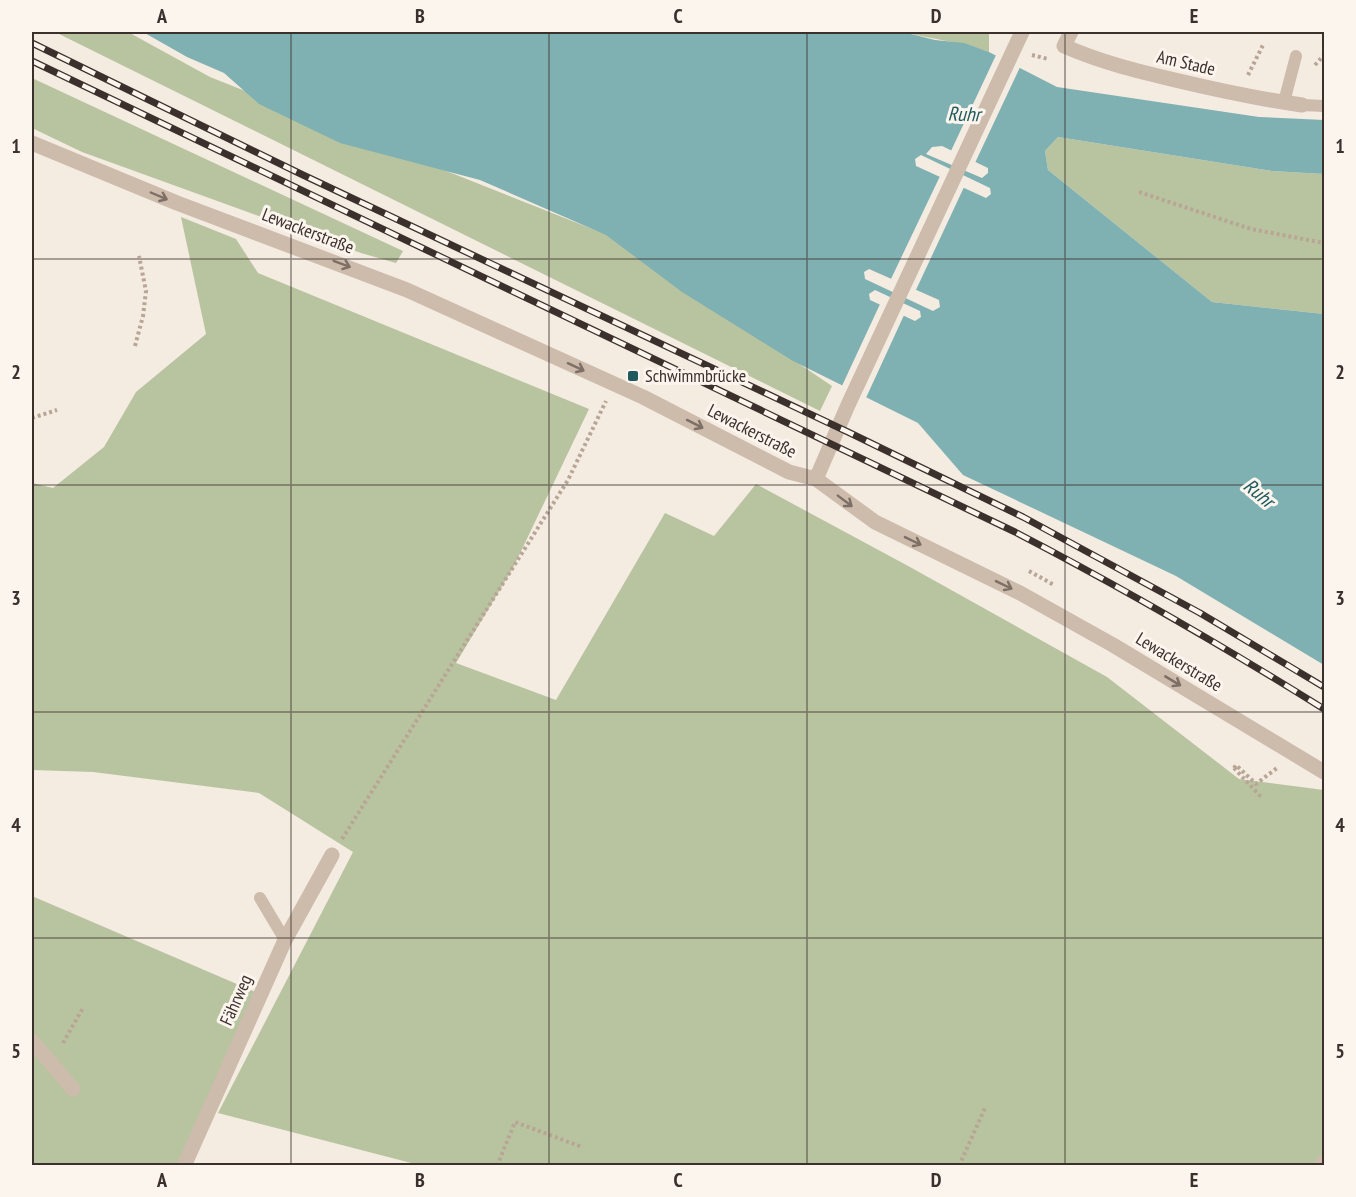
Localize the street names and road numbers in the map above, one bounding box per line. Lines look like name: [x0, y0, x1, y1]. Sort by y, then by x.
street label: Am Stade: [1155, 45, 1218, 80]
street label: Lewackerstraße: [259, 202, 357, 259]
street label: Lewackerstraße: [704, 398, 801, 463]
street label: Lewackerstraße: [1132, 627, 1227, 696]
street label: Fährweg: [214, 971, 257, 1029]

